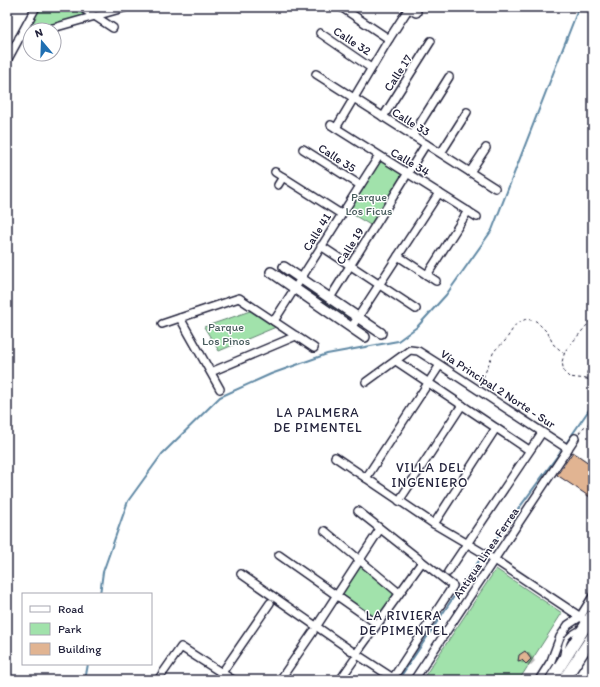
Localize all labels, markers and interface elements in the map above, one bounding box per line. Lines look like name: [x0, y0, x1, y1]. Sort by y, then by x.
north arrow: [22, 22, 62, 62]
street label: Calle 32: [331, 24, 374, 59]
text: N: [33, 26, 45, 40]
street label: Calle 17: [381, 52, 415, 94]
street label: Calle 33: [389, 105, 433, 139]
street label: Calle 35: [316, 141, 358, 175]
street label: Calle 34: [388, 145, 432, 179]
park label: Parque Los Ficus: [345, 190, 393, 218]
street label: Calle 41: [300, 210, 334, 253]
street label: Calle 19: [333, 225, 367, 267]
park label: Parque Los Pinos: [202, 320, 250, 348]
street label: Vía Principal 2 Norte - Sur: [438, 347, 558, 432]
district label: LA PALMERA DE PIMENTEL: [273, 405, 363, 435]
district label: VILLA DEL INGENIERO: [392, 460, 468, 490]
street label: Antigua Linea Ferrea: [450, 504, 522, 601]
legend: [22, 593, 152, 665]
text: Road: [58, 602, 84, 616]
district label: LA RIVIERA DE PIMENTEL: [359, 608, 449, 638]
text: Park: [58, 622, 82, 636]
text: Building: [58, 642, 102, 656]

